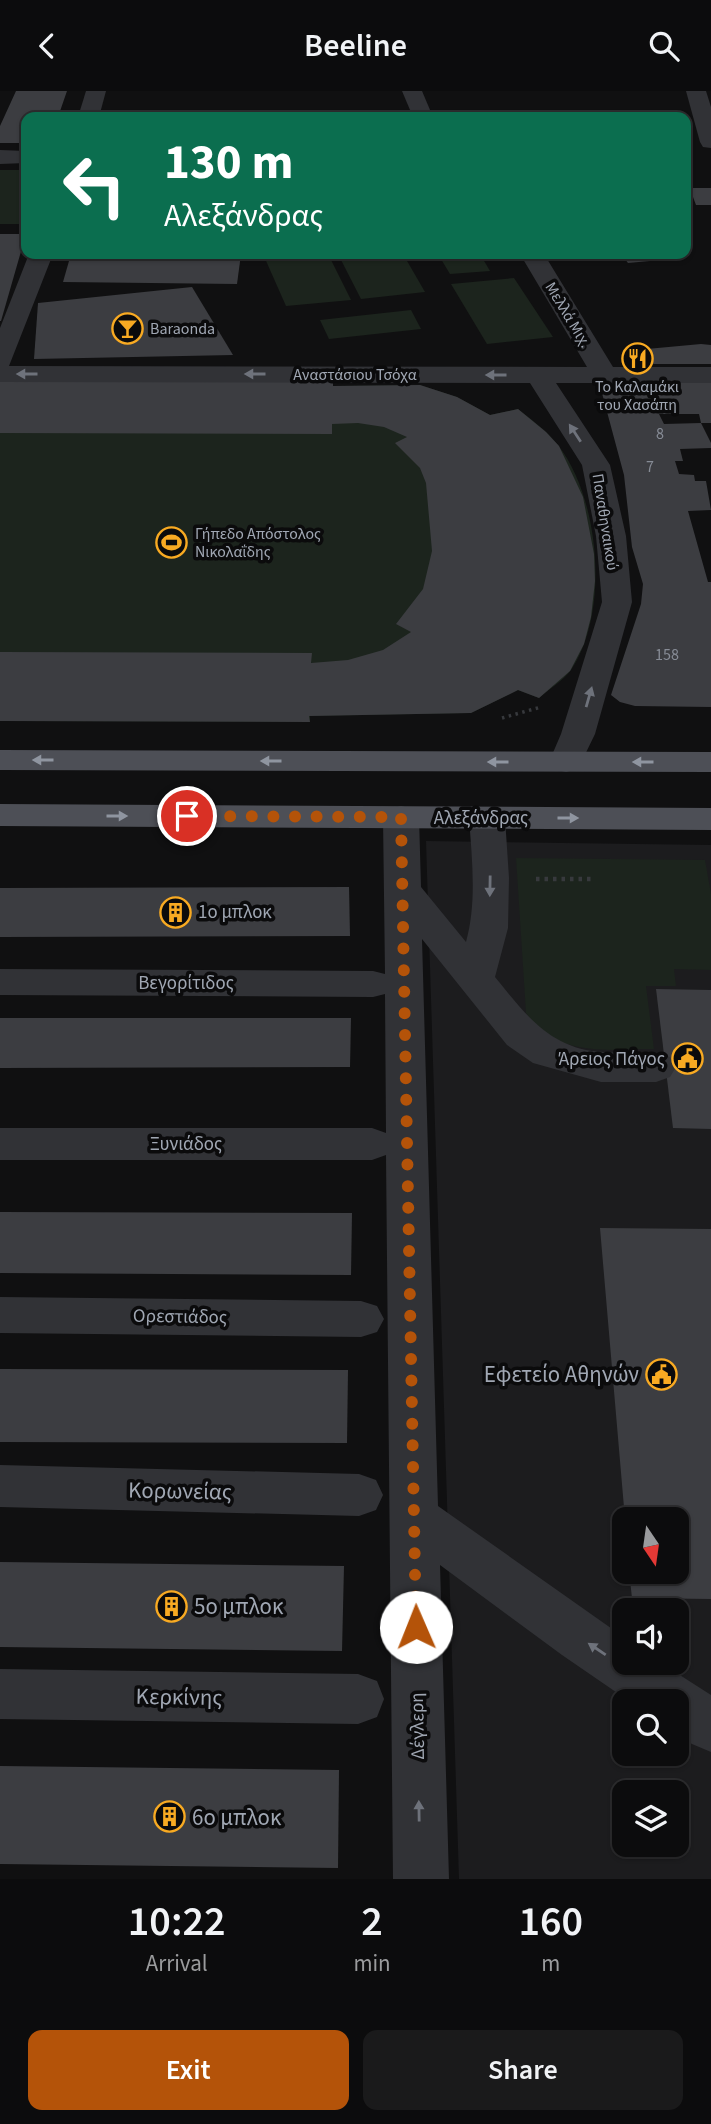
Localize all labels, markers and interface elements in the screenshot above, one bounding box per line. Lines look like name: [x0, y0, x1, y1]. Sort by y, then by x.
text: Beeline: [304, 23, 407, 69]
icon: back: [28, 27, 66, 65]
icon: search: [645, 27, 683, 65]
text: 130 m: [164, 128, 293, 198]
icon: left: [49, 140, 140, 231]
text: Αλεξάνδρας: [164, 193, 323, 239]
street label: Μελλά Μιχ.: [540, 278, 596, 352]
bar icon: Baraonda: [110, 312, 144, 346]
place label: Baraonda: [150, 318, 215, 340]
restaurant icon: Το Καλαμάκι του Χασάπη: [620, 341, 654, 375]
street label: Αναστάσιου Τσόχα: [293, 364, 417, 386]
one-way arrow: [16, 368, 38, 380]
one-way arrow: [244, 369, 266, 380]
one-way arrow: [485, 369, 507, 381]
place label: Το Καλαμάκι του Χασάπη: [595, 376, 679, 416]
house number: 8: [656, 423, 664, 445]
one-way arrow: [568, 424, 582, 442]
house number: 7: [646, 456, 654, 478]
street label: Παναθηναικού: [586, 472, 624, 572]
place label: Γήπεδο Απόστολος Νικολαΐδης: [195, 523, 321, 563]
sports icon: Γήπεδο Απόστολος Νικολαΐδης: [155, 526, 189, 560]
house number: 158: [655, 644, 679, 666]
one-way arrow: [584, 686, 595, 708]
one-way arrow: [32, 754, 54, 766]
one-way arrow: [259, 755, 281, 767]
one-way arrow: [487, 756, 509, 768]
one-way arrow: [632, 756, 654, 768]
pin: [157, 786, 217, 846]
icon: arrive: [168, 797, 206, 835]
street label: Αλεξάνδρας: [434, 805, 528, 832]
one-way arrow: [106, 810, 128, 822]
one-way arrow: [557, 812, 579, 824]
one-way arrow: [485, 875, 496, 897]
building icon: 1ο μπλοκ: [158, 895, 192, 929]
place label: 1ο μπλοκ: [198, 899, 272, 926]
street label: Βεγορίτιδος: [138, 970, 234, 997]
public building icon: Άρειος Πάγος: [671, 1042, 705, 1076]
place label: Άρειος Πάγος: [558, 1046, 665, 1073]
street label: Ξυνιάδος: [150, 1131, 222, 1158]
street label: Ορεστιάδος: [133, 1303, 227, 1331]
public building icon: Εφετείο Αθηνών: [645, 1357, 679, 1391]
place label: Εφετείο Αθηνών: [484, 1358, 639, 1391]
street label: Κορωνείας: [128, 1474, 232, 1508]
north arrow: [612, 1507, 690, 1584]
map controls: [612, 1507, 689, 1857]
building icon: 5ο μπλοκ: [154, 1589, 188, 1623]
place label: 5ο μπλοκ: [194, 1590, 284, 1623]
position arrow: [379, 1590, 453, 1664]
button: sound: [612, 1598, 689, 1675]
one-way arrow: [588, 1642, 606, 1656]
street label: Κερκίνης: [135, 1680, 223, 1714]
button: search: [612, 1689, 689, 1766]
street label: Δέγλερη: [404, 1692, 432, 1760]
button: layers: [612, 1780, 689, 1857]
building icon: 6ο μπλοκ: [152, 1800, 186, 1834]
one-way arrow: [414, 1800, 425, 1822]
place label: 6ο μπλοκ: [192, 1801, 282, 1834]
text: 10:22: [128, 1892, 226, 1952]
text: 2: [361, 1892, 383, 1952]
text: 160: [519, 1892, 583, 1952]
text: Arrival: [146, 1947, 208, 1980]
text: min: [353, 1947, 391, 1980]
text: m: [541, 1947, 560, 1980]
button: Exit: [28, 2030, 349, 2110]
button: Share: [363, 2030, 683, 2110]

